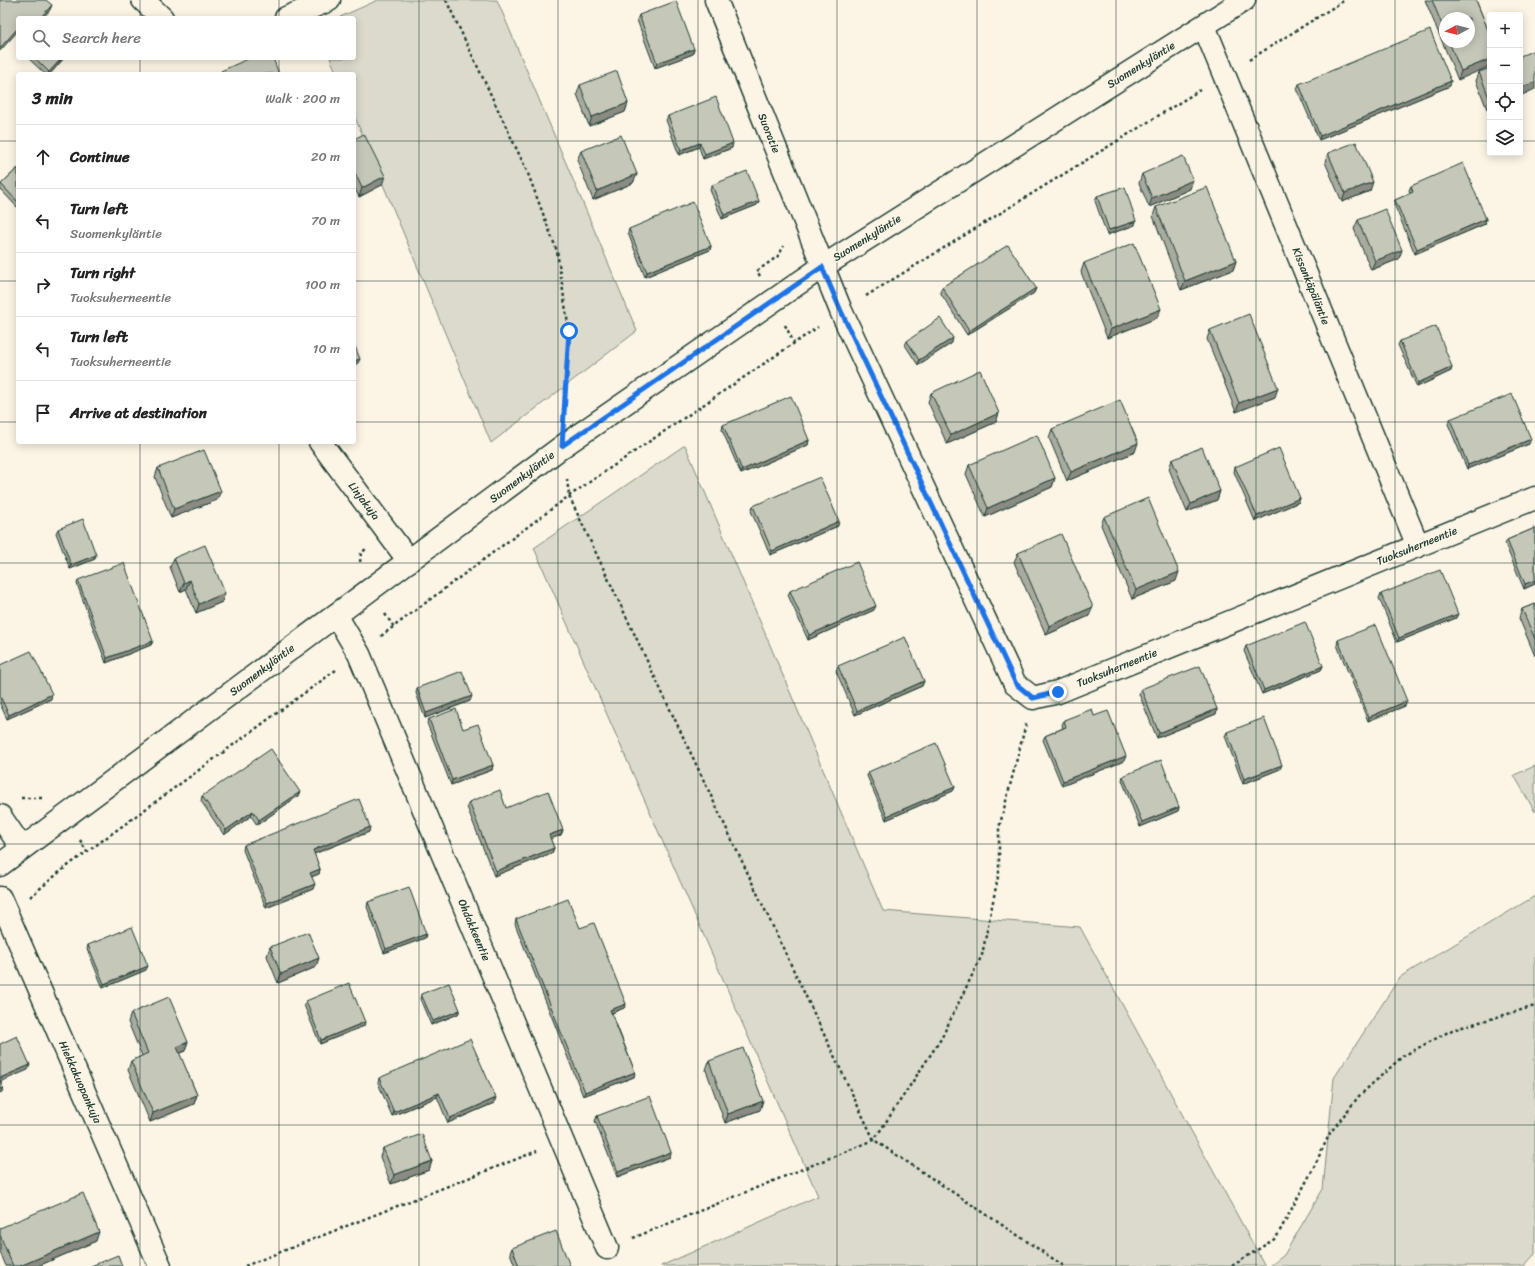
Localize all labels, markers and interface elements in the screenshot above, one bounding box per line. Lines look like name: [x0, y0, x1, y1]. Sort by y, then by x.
north arrow: [1439, 12, 1475, 48]
map controls: [1487, 12, 1523, 156]
button: +: [1487, 12, 1523, 48]
search box: [16, 16, 356, 60]
text: Search here: [62, 25, 141, 51]
icon: search: [30, 27, 52, 49]
street label: Suomenkyläntie: [1103, 36, 1179, 94]
button: −: [1487, 48, 1523, 84]
text: 3 min: [32, 83, 73, 113]
button: locate: [1487, 84, 1523, 120]
text: Walk · 200 m: [265, 87, 340, 110]
street label: Suoratie: [752, 110, 786, 156]
button: layers: [1487, 120, 1523, 156]
text: Continue: [70, 144, 130, 170]
text: 20 m: [311, 145, 340, 168]
icon: ahead: [32, 146, 54, 168]
text: Turn left: [70, 196, 128, 222]
text: 70 m: [311, 209, 340, 232]
street label: Suomenkyläntie: [829, 209, 905, 267]
icon: left: [32, 210, 54, 232]
text: Suomenkyläntie: [70, 222, 162, 245]
street label: Kissankäpäläntie: [1287, 244, 1335, 328]
text: Turn right: [70, 260, 135, 286]
text: 100 m: [305, 273, 340, 296]
icon: right: [32, 274, 54, 296]
text: Tuoksuherneentie: [70, 286, 171, 309]
route start: [560, 322, 578, 340]
text: Turn left: [70, 324, 128, 350]
text: 10 m: [313, 337, 340, 360]
icon: left: [32, 338, 54, 360]
text: Tuoksuherneentie: [70, 350, 171, 373]
text: Arrive at destination: [70, 400, 207, 426]
icon: arrive: [32, 402, 54, 424]
street label: Suomenkyläntie: [485, 446, 559, 508]
street label: Linjakuja: [343, 478, 385, 525]
street label: Tuoksuherneentie: [1374, 521, 1461, 571]
street label: Suomenkyläntie: [225, 639, 299, 701]
street label: Tuoksuherneentie: [1074, 643, 1161, 693]
route end: [1049, 683, 1067, 701]
street label: Ohdakkeentie: [452, 896, 496, 964]
street label: Hiekkakuopankuja: [53, 1037, 107, 1127]

